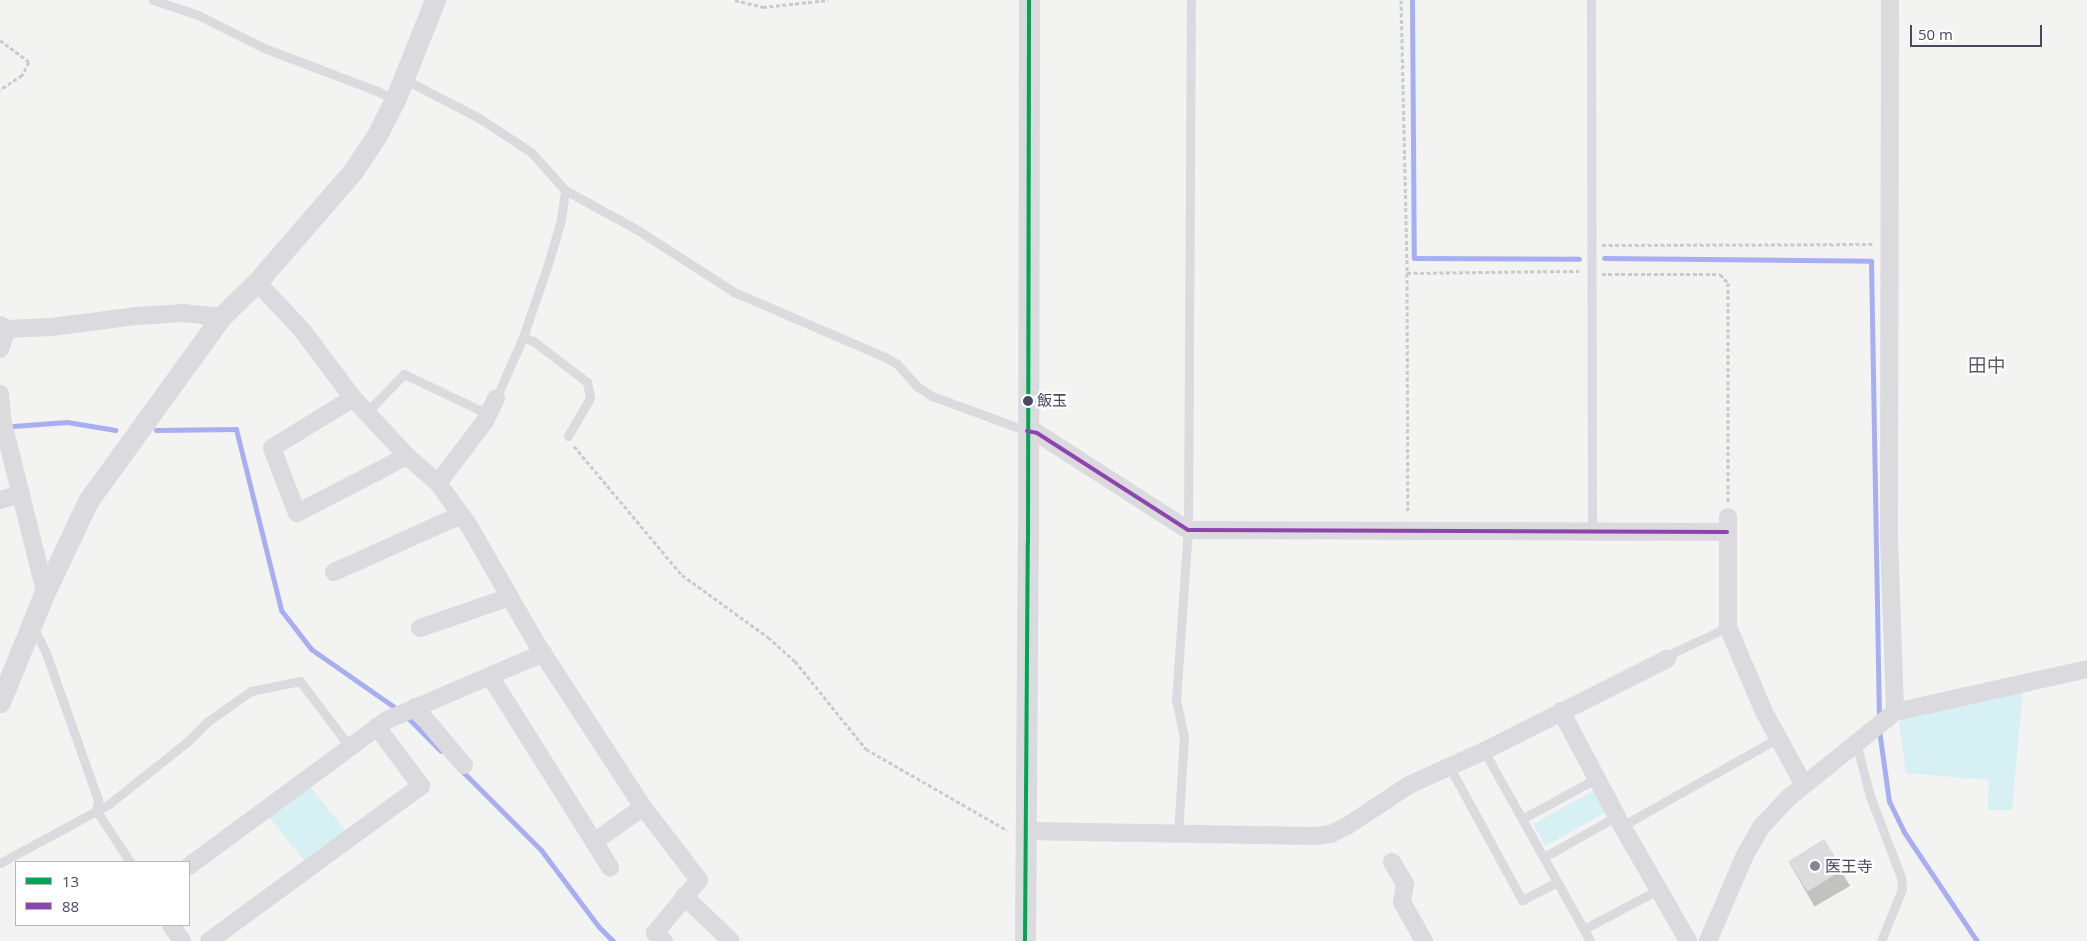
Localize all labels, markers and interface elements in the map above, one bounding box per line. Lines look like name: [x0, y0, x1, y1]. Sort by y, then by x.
scale bar: [1912, 15, 2044, 47]
text: 50 m: [1918, 24, 1953, 44]
district label: 田中: [1968, 355, 2006, 377]
place label: 飯玉: [1037, 392, 1067, 410]
marker: 飯玉: [1023, 396, 1033, 406]
place label: 医王寺: [1825, 856, 1873, 876]
marker: 医王寺: [1809, 860, 1821, 872]
legend: [15, 861, 190, 926]
text: 13: [62, 871, 79, 891]
text: 88: [62, 896, 79, 916]

